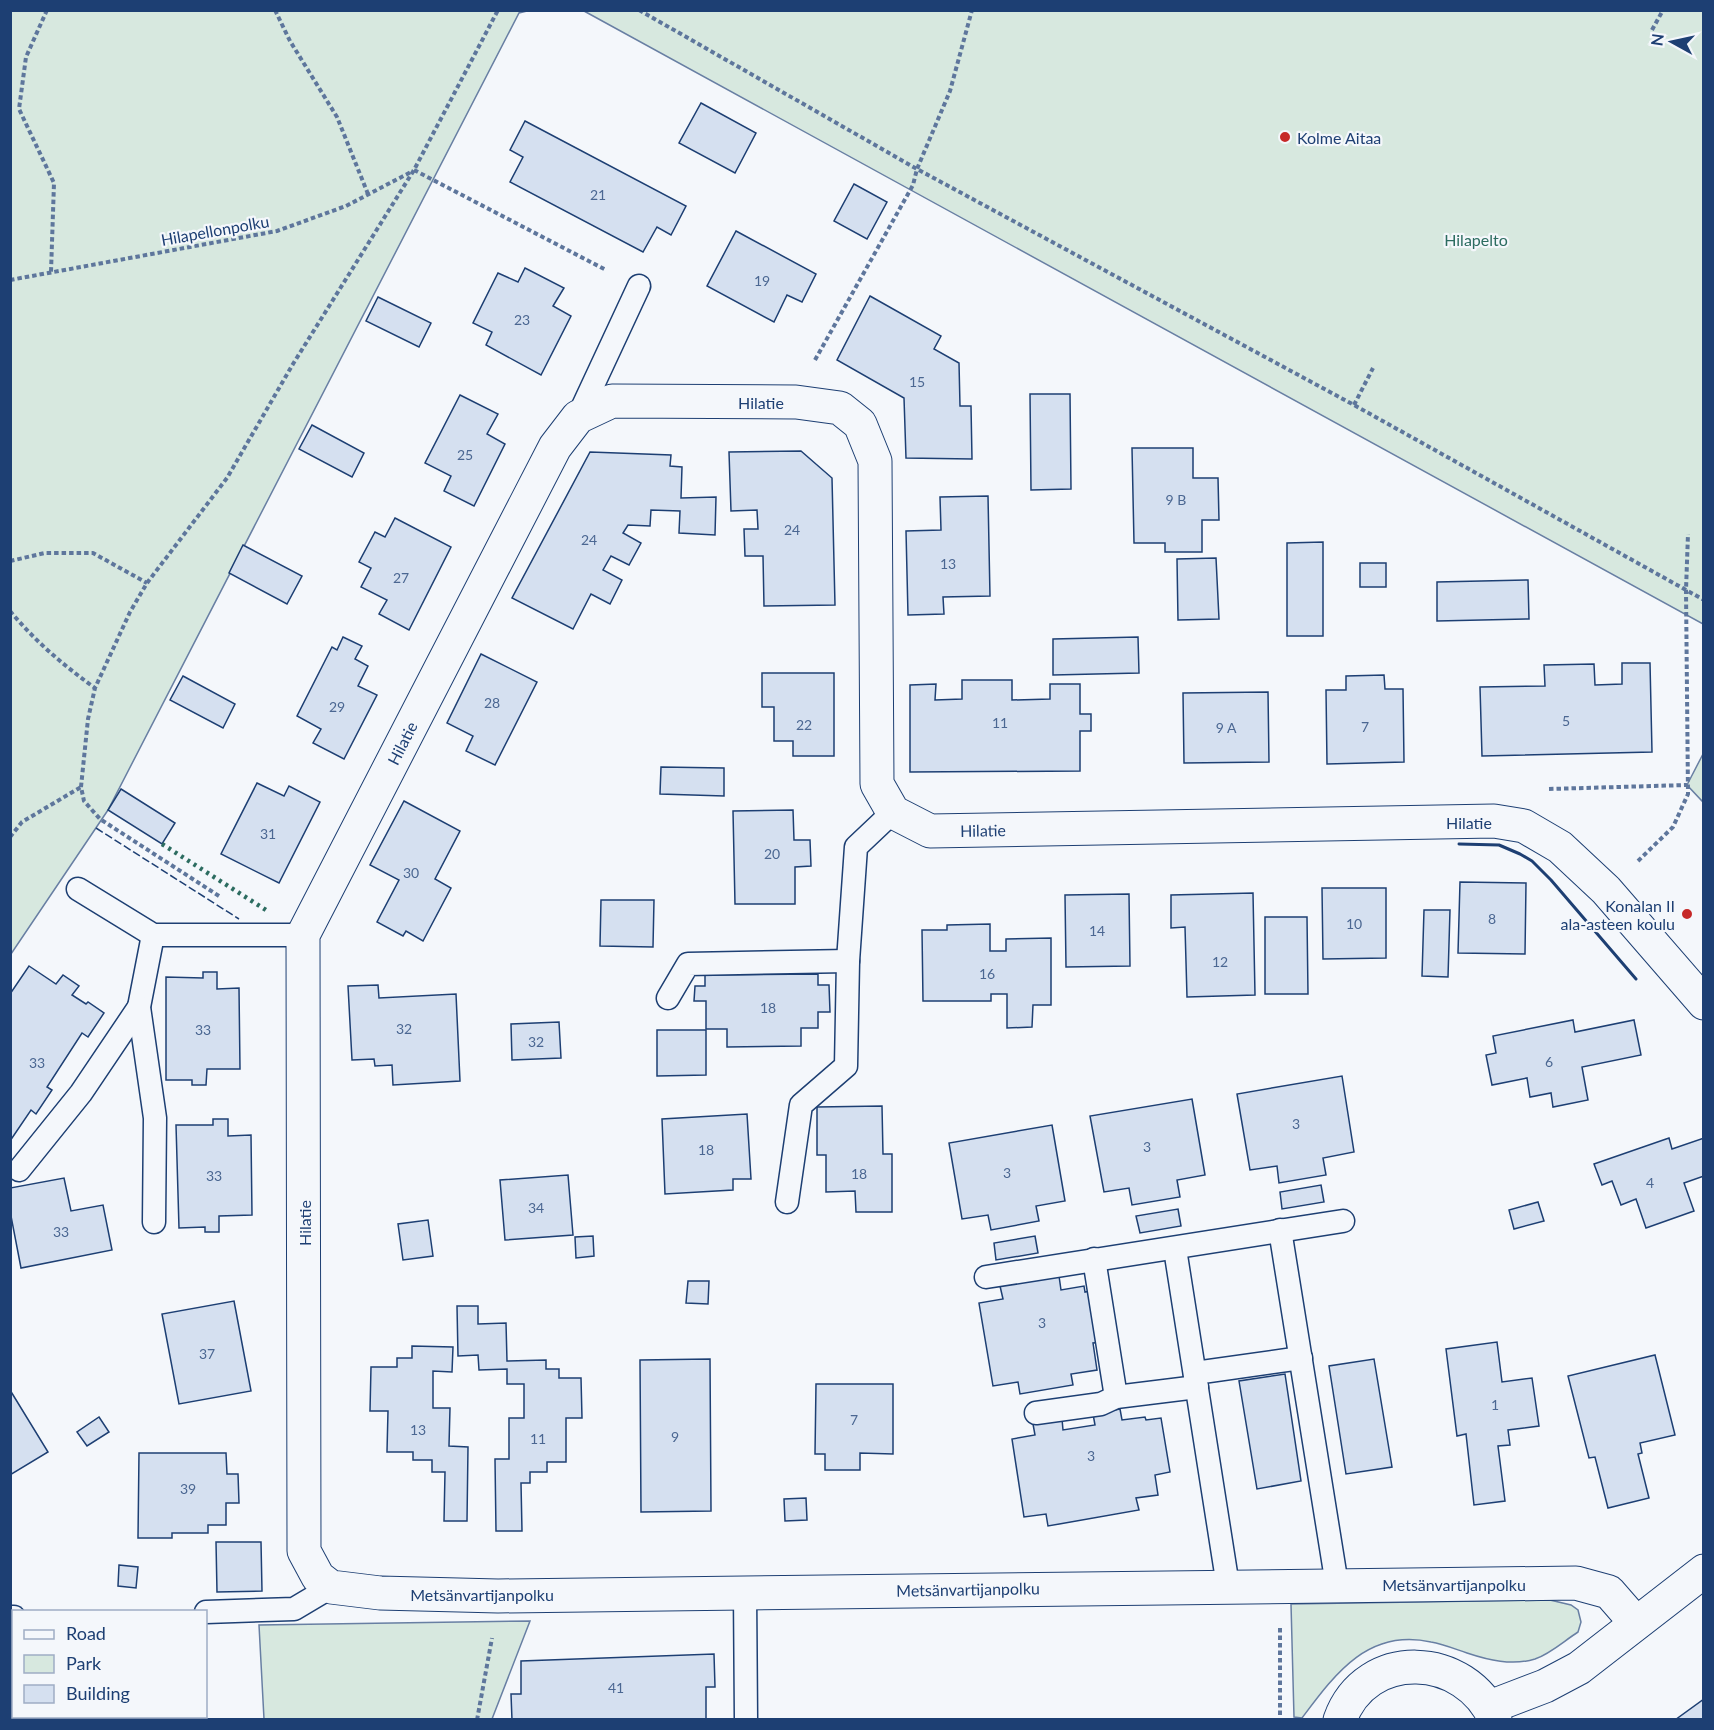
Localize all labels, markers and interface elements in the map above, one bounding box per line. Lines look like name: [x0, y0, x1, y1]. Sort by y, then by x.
north arrow: [1642, 12, 1702, 72]
text: N: [1646, 32, 1667, 47]
place label: Kolme Aitaa: [1297, 128, 1381, 147]
marker: Kolme Aitaa: [1278, 130, 1292, 144]
house number: 21: [590, 186, 606, 203]
street label: Hilapellonpolku: [159, 211, 271, 249]
park label: Hilapelto: [1444, 230, 1508, 249]
house number: 19: [754, 272, 770, 289]
house number: 23: [514, 311, 530, 328]
house number: 15: [909, 373, 925, 390]
street label: Hilatie: [738, 393, 784, 412]
house number: 25: [457, 446, 473, 463]
house number: 9 B: [1166, 491, 1186, 508]
house number: 24: [784, 521, 800, 538]
house number: 24: [581, 531, 597, 548]
house number: 13: [940, 555, 956, 572]
house number: 27: [393, 569, 409, 586]
house number: 28: [484, 694, 500, 711]
house number: 29: [329, 698, 345, 715]
house number: 5: [1562, 712, 1570, 729]
house number: 11: [992, 714, 1008, 731]
house number: 22: [796, 716, 812, 733]
street label: Hilatie: [383, 718, 421, 768]
house number: 7: [1361, 718, 1369, 735]
house number: 9 A: [1216, 719, 1237, 736]
street label: Hilatie: [1446, 813, 1492, 832]
street label: Hilatie: [960, 820, 1006, 840]
house number: 31: [260, 825, 276, 842]
house number: 20: [764, 845, 780, 862]
house number: 30: [403, 864, 419, 881]
place label: Konalan II ala-asteen koulu: [1561, 896, 1675, 933]
marker: Konalan II ala-asteen koulu: [1680, 907, 1694, 921]
house number: 8: [1488, 910, 1496, 927]
house number: 10: [1346, 915, 1362, 932]
house number: 14: [1089, 922, 1105, 939]
house number: 12: [1212, 953, 1228, 970]
house number: 16: [979, 965, 995, 982]
house number: 18: [760, 999, 776, 1016]
house number: 32: [396, 1020, 412, 1037]
house number: 33: [195, 1021, 211, 1038]
house number: 32: [528, 1033, 544, 1050]
house number: 6: [1545, 1053, 1553, 1070]
house number: 33: [29, 1054, 45, 1071]
house number: 3: [1292, 1115, 1300, 1132]
house number: 3: [1143, 1138, 1151, 1155]
house number: 18: [698, 1141, 714, 1158]
house number: 3: [1003, 1164, 1011, 1181]
house number: 18: [851, 1165, 867, 1182]
house number: 33: [206, 1167, 222, 1184]
house number: 4: [1646, 1174, 1654, 1191]
house number: 34: [528, 1199, 544, 1216]
street label: Hilatie: [295, 1200, 314, 1246]
house number: 33: [53, 1223, 69, 1240]
house number: 3: [1038, 1314, 1046, 1331]
house number: 37: [199, 1345, 215, 1362]
house number: 1: [1491, 1396, 1499, 1413]
house number: 7: [850, 1411, 858, 1428]
house number: 13: [410, 1421, 426, 1438]
house number: 9: [671, 1428, 679, 1445]
house number: 11: [530, 1430, 546, 1447]
house number: 3: [1087, 1447, 1095, 1464]
house number: 39: [180, 1480, 196, 1497]
street label: Metsänvartijanpolku: [1382, 1575, 1526, 1594]
street label: Metsänvartijanpolku: [896, 1578, 1040, 1600]
street label: Metsänvartijanpolku: [410, 1585, 554, 1604]
legend: [12, 1610, 207, 1718]
text: Road: [66, 1622, 106, 1644]
text: Park: [66, 1652, 102, 1674]
house number: 41: [608, 1679, 624, 1696]
text: Building: [66, 1682, 130, 1704]

